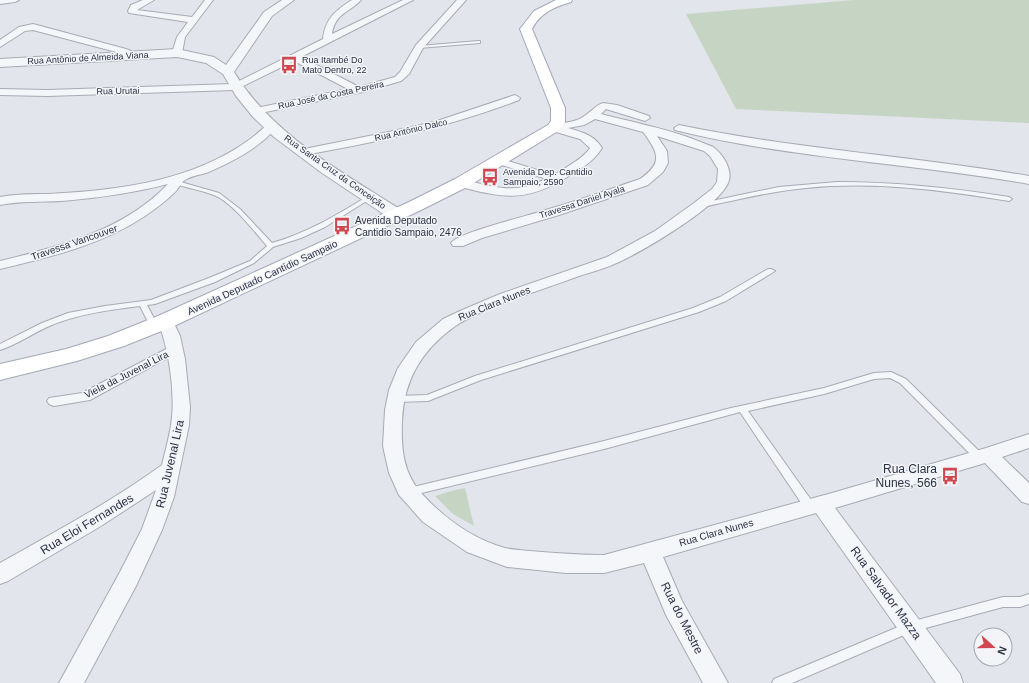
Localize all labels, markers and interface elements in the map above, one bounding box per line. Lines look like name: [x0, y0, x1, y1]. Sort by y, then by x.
street label: Rua Antônio de Almeida Viana: [27, 50, 149, 66]
bus stop icon: Rua Itambé Do Mato Dentro, 22: [279, 55, 299, 75]
place label: Rua Itambé Do Mato Dentro, 22: [302, 55, 367, 75]
street label: Rua José da Costa Pereira: [277, 79, 385, 111]
street label: Rua Urutai: [96, 86, 140, 96]
street label: Rua Antônio Dalco: [374, 117, 448, 143]
street label: Rua Santa Cruz da Conceição: [282, 133, 388, 211]
bus stop icon: Avenida Dep. Cantidio Sampaio, 2590: [480, 167, 500, 187]
place label: Avenida Dep. Cantidio Sampaio, 2590: [503, 167, 592, 187]
street label: Travessa Daniel Ayala: [538, 183, 626, 221]
place label: Avenida Deputado Cantidio Sampaio, 2476: [355, 215, 462, 238]
bus stop icon: Avenida Deputado Cantidio Sampaio, 2476: [332, 216, 352, 236]
street label: Travessa Vancouver: [30, 222, 119, 262]
street label: Avenida Deputado Cantídio Sampaio: [185, 238, 339, 317]
street label: Rua Clara Nunes: [457, 284, 532, 323]
street label: Viela da Juvenal Lira: [82, 348, 170, 400]
street label: Rua Juvenal Lira: [153, 418, 187, 509]
place label: Rua Clara Nunes, 566: [876, 462, 937, 490]
bus stop icon: Rua Clara Nunes, 566: [940, 466, 960, 486]
street label: Rua Eloi Fernandes: [38, 491, 136, 557]
street label: Rua Clara Nunes: [678, 517, 755, 548]
street label: Rua Salvador Mazza: [848, 544, 925, 642]
street label: Rua do Mestre: [658, 580, 706, 657]
north arrow: [973, 627, 1013, 667]
text: N: [995, 645, 1009, 656]

